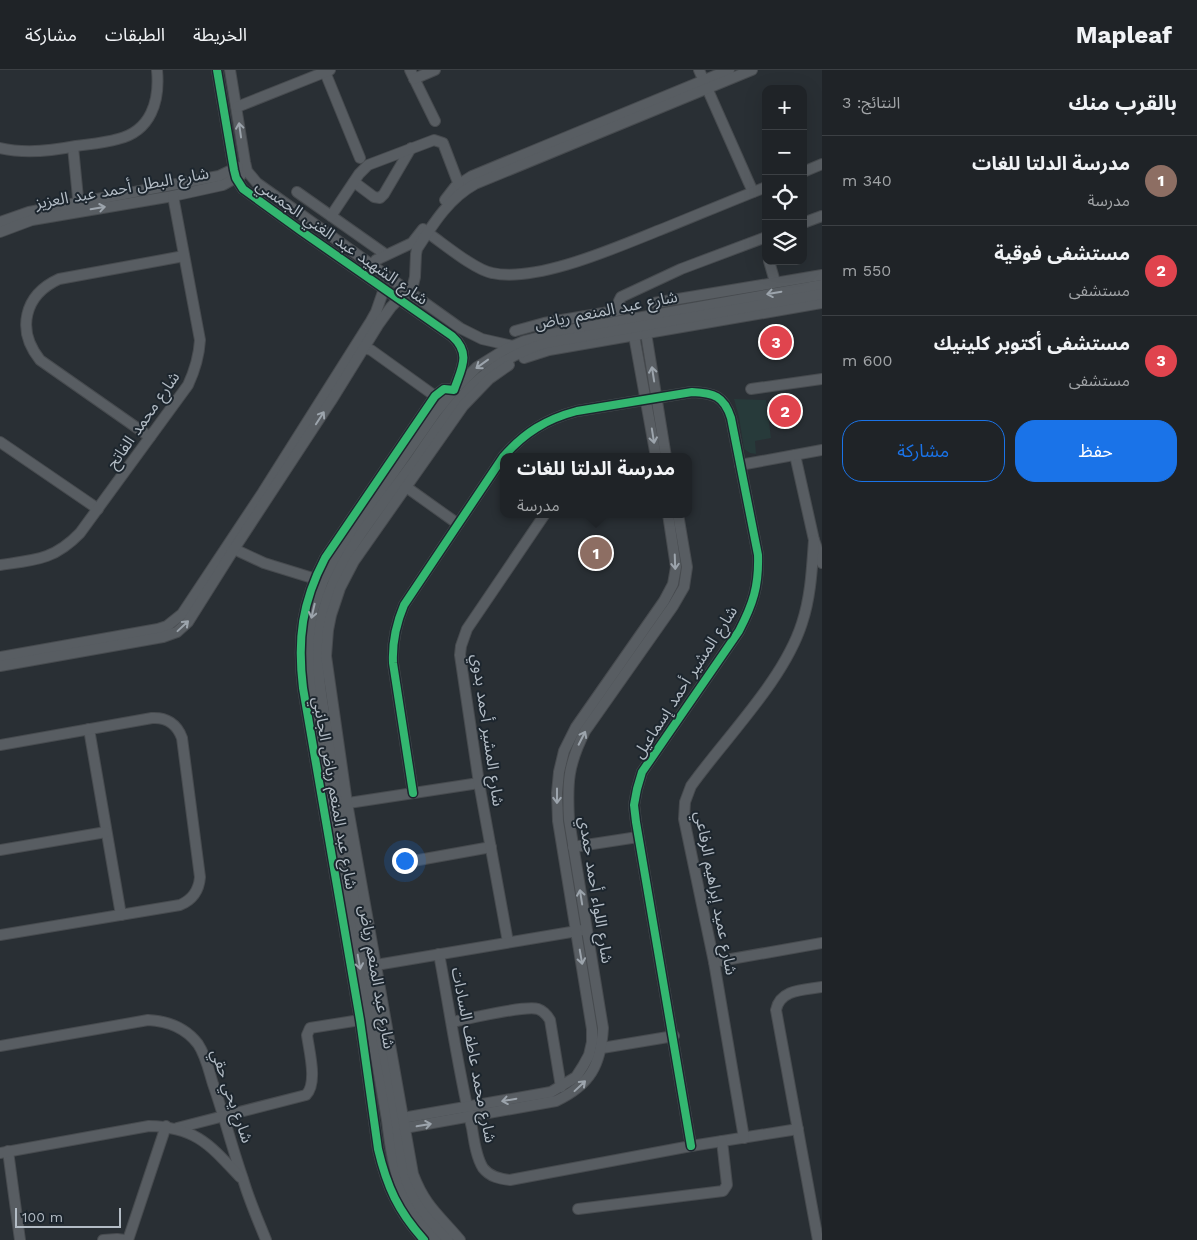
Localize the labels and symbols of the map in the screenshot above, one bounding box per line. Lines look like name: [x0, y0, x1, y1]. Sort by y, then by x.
one-way arrow: [235, 122, 245, 138]
street label: شارع البطل أحمد عبد العزيز: [33, 163, 211, 216]
street label: شارع الشهيد عبد الغني الجمسي: [251, 175, 432, 311]
one-way arrow: [90, 203, 106, 213]
street label: شارع عبد المنعم رياض: [533, 287, 680, 336]
one-way arrow: [766, 289, 782, 299]
pin: 3: [760, 323, 792, 361]
one-way arrow: [475, 359, 489, 369]
one-way arrow: [647, 366, 657, 382]
street label: شارع محمد الفاتح: [102, 368, 186, 474]
pin: 2: [769, 392, 801, 430]
one-way arrow: [316, 411, 326, 425]
one-way arrow: [648, 427, 658, 443]
pin: 1: [580, 534, 612, 572]
one-way arrow: [670, 554, 680, 570]
street label: شارع المشير أحمد إسماعيل: [629, 602, 744, 763]
one-way arrow: [308, 603, 318, 619]
one-way arrow: [176, 620, 189, 632]
street label: شارع المشير أحمد بدوي: [465, 653, 508, 808]
street label: شارع عبد المنعم رياض الجانبي: [306, 695, 361, 891]
one-way arrow: [578, 731, 587, 746]
one-way arrow: [552, 788, 562, 804]
street label: شارع عميد إبراهيم الرفاعي: [688, 809, 741, 977]
street label: شارع اللواء أحمد حمدي: [572, 815, 617, 965]
your location: [392, 848, 418, 874]
one-way arrow: [576, 889, 586, 905]
street label: شارع عبد المنعم رياض: [352, 904, 399, 1051]
one-way arrow: [576, 948, 586, 964]
one-way arrow: [354, 953, 364, 969]
street label: شارع محمد عاطف السادات: [445, 966, 500, 1145]
street label: شارع يحي حقي: [204, 1047, 257, 1146]
one-way arrow: [573, 1080, 586, 1092]
one-way arrow: [501, 1095, 517, 1105]
one-way arrow: [416, 1120, 432, 1130]
scale bar: [15, 1205, 121, 1228]

